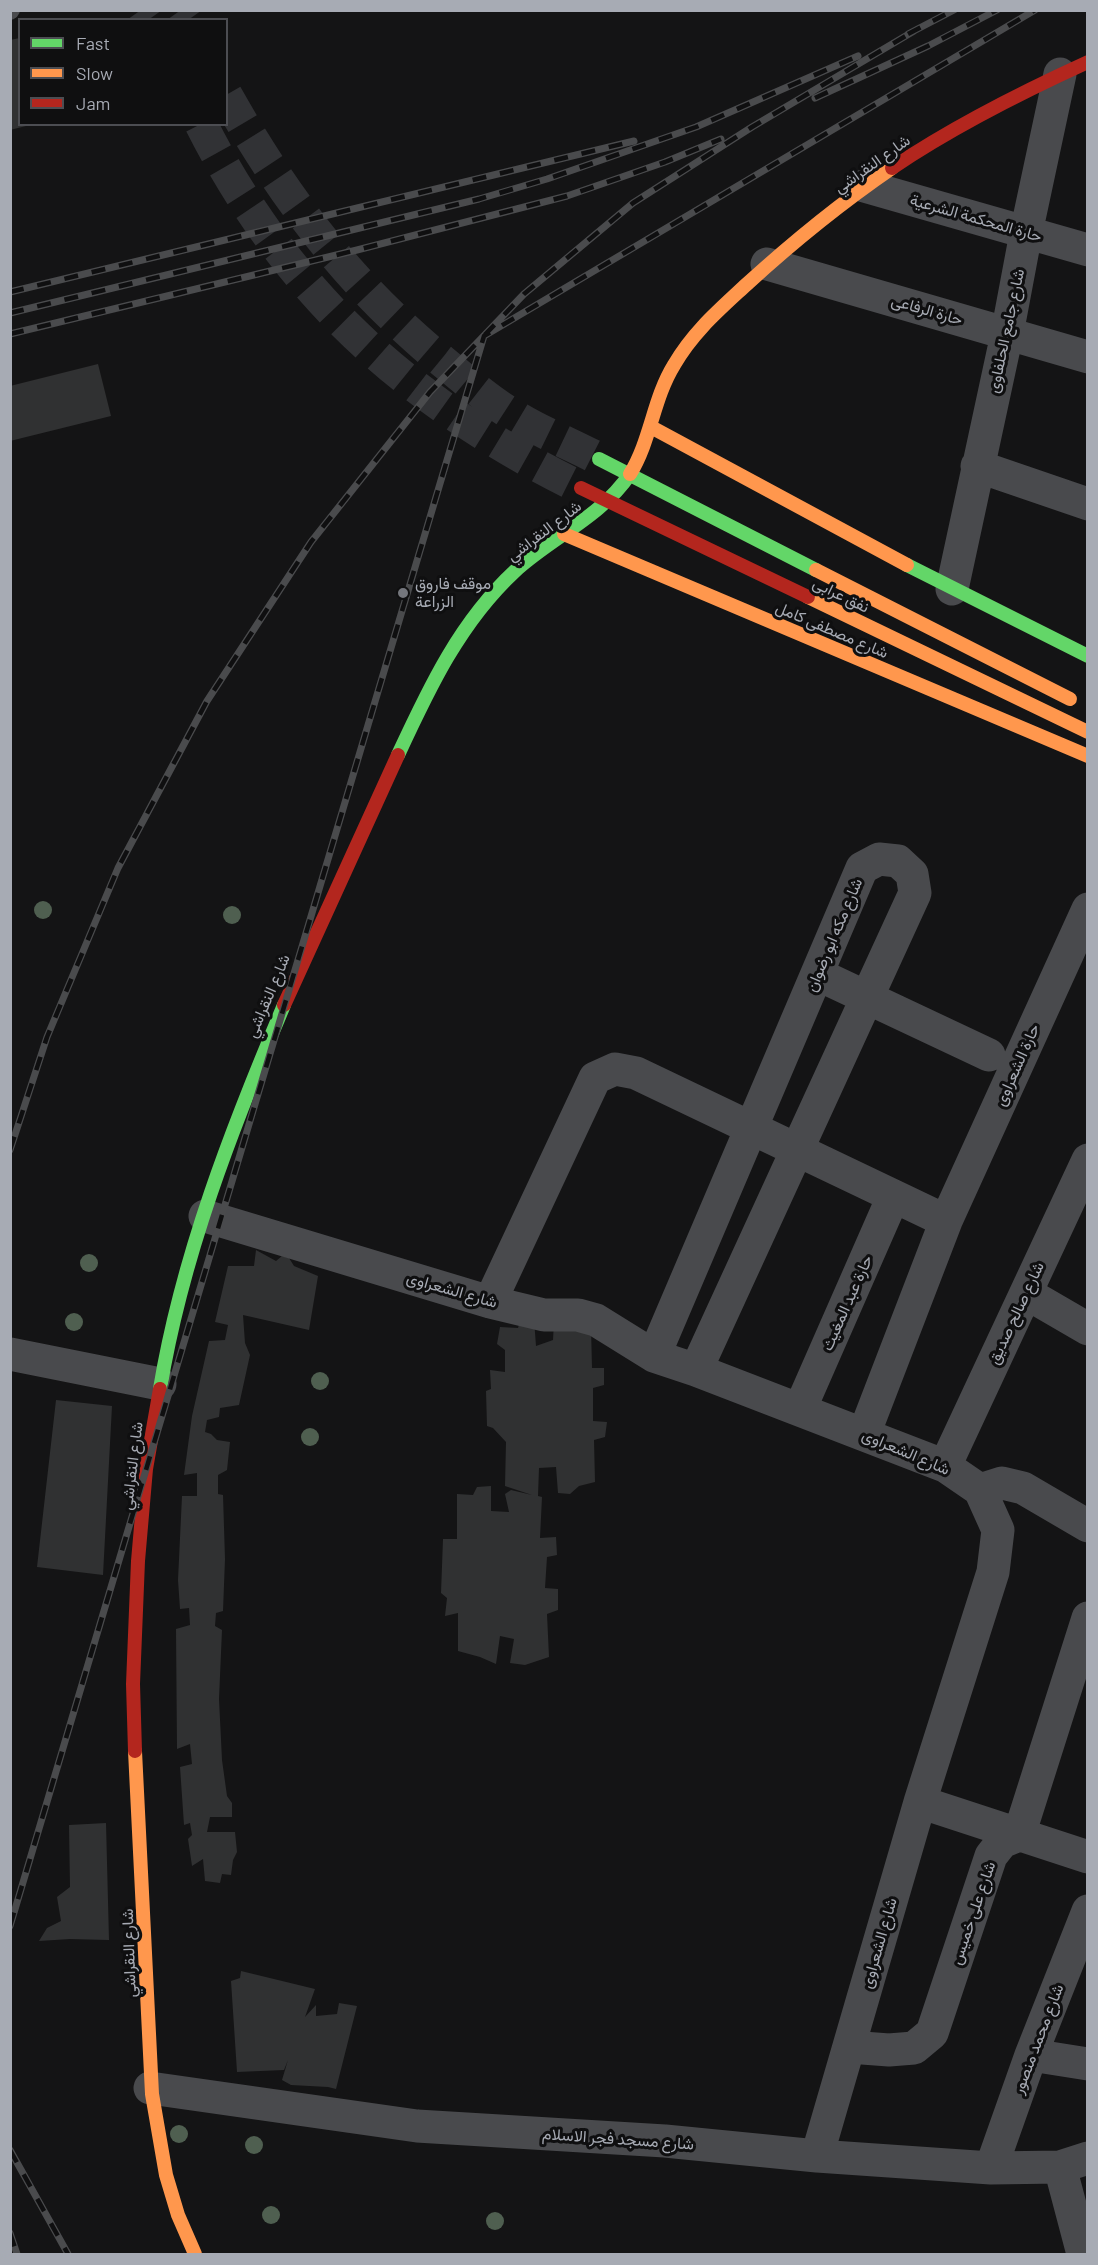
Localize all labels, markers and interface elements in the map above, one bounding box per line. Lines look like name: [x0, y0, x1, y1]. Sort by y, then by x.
legend: [18, 18, 228, 126]
text: Fast: [76, 32, 110, 54]
text: Slow: [76, 62, 113, 84]
text: Jam: [76, 92, 110, 114]
street label: شارع النقراشي: [830, 131, 914, 197]
street label: حارة المحكمة الشرعية: [908, 190, 1044, 246]
street label: شارع جامع الحلفاوى: [983, 267, 1029, 395]
street label: حارة الرفاعى: [889, 291, 965, 329]
street label: شارع النقراشي: [503, 497, 585, 565]
street label: نفق عرابى: [810, 573, 872, 617]
place label: موقف فاروق الزراعة: [415, 574, 491, 612]
marker: موقف فاروق الزراعة: [396, 586, 410, 600]
street label: شارع مصطفى كامل: [773, 598, 891, 662]
street label: شارع مكه ابو رضوان: [801, 875, 867, 995]
street label: شارع النقراشي: [242, 951, 294, 1041]
street label: حارة الشعراوى: [990, 1021, 1044, 1109]
street label: حارة عبد المغيث: [817, 1252, 877, 1354]
street label: شارع صالح صديق: [984, 1259, 1048, 1367]
street label: شارع الشعراوى: [404, 1268, 500, 1312]
street label: شارع النقراشي: [117, 1421, 147, 1511]
street label: شارع الشعراوى: [859, 1425, 953, 1479]
street label: شارع على خميس: [946, 1859, 1000, 1967]
street label: شارع الشعراوى: [857, 1895, 901, 1991]
street label: شارع النقراشي: [118, 1908, 140, 1998]
street label: شارع محمد منصور: [1008, 1981, 1068, 2097]
street label: شارع مسجد فجر الاسلام: [541, 2124, 695, 2154]

